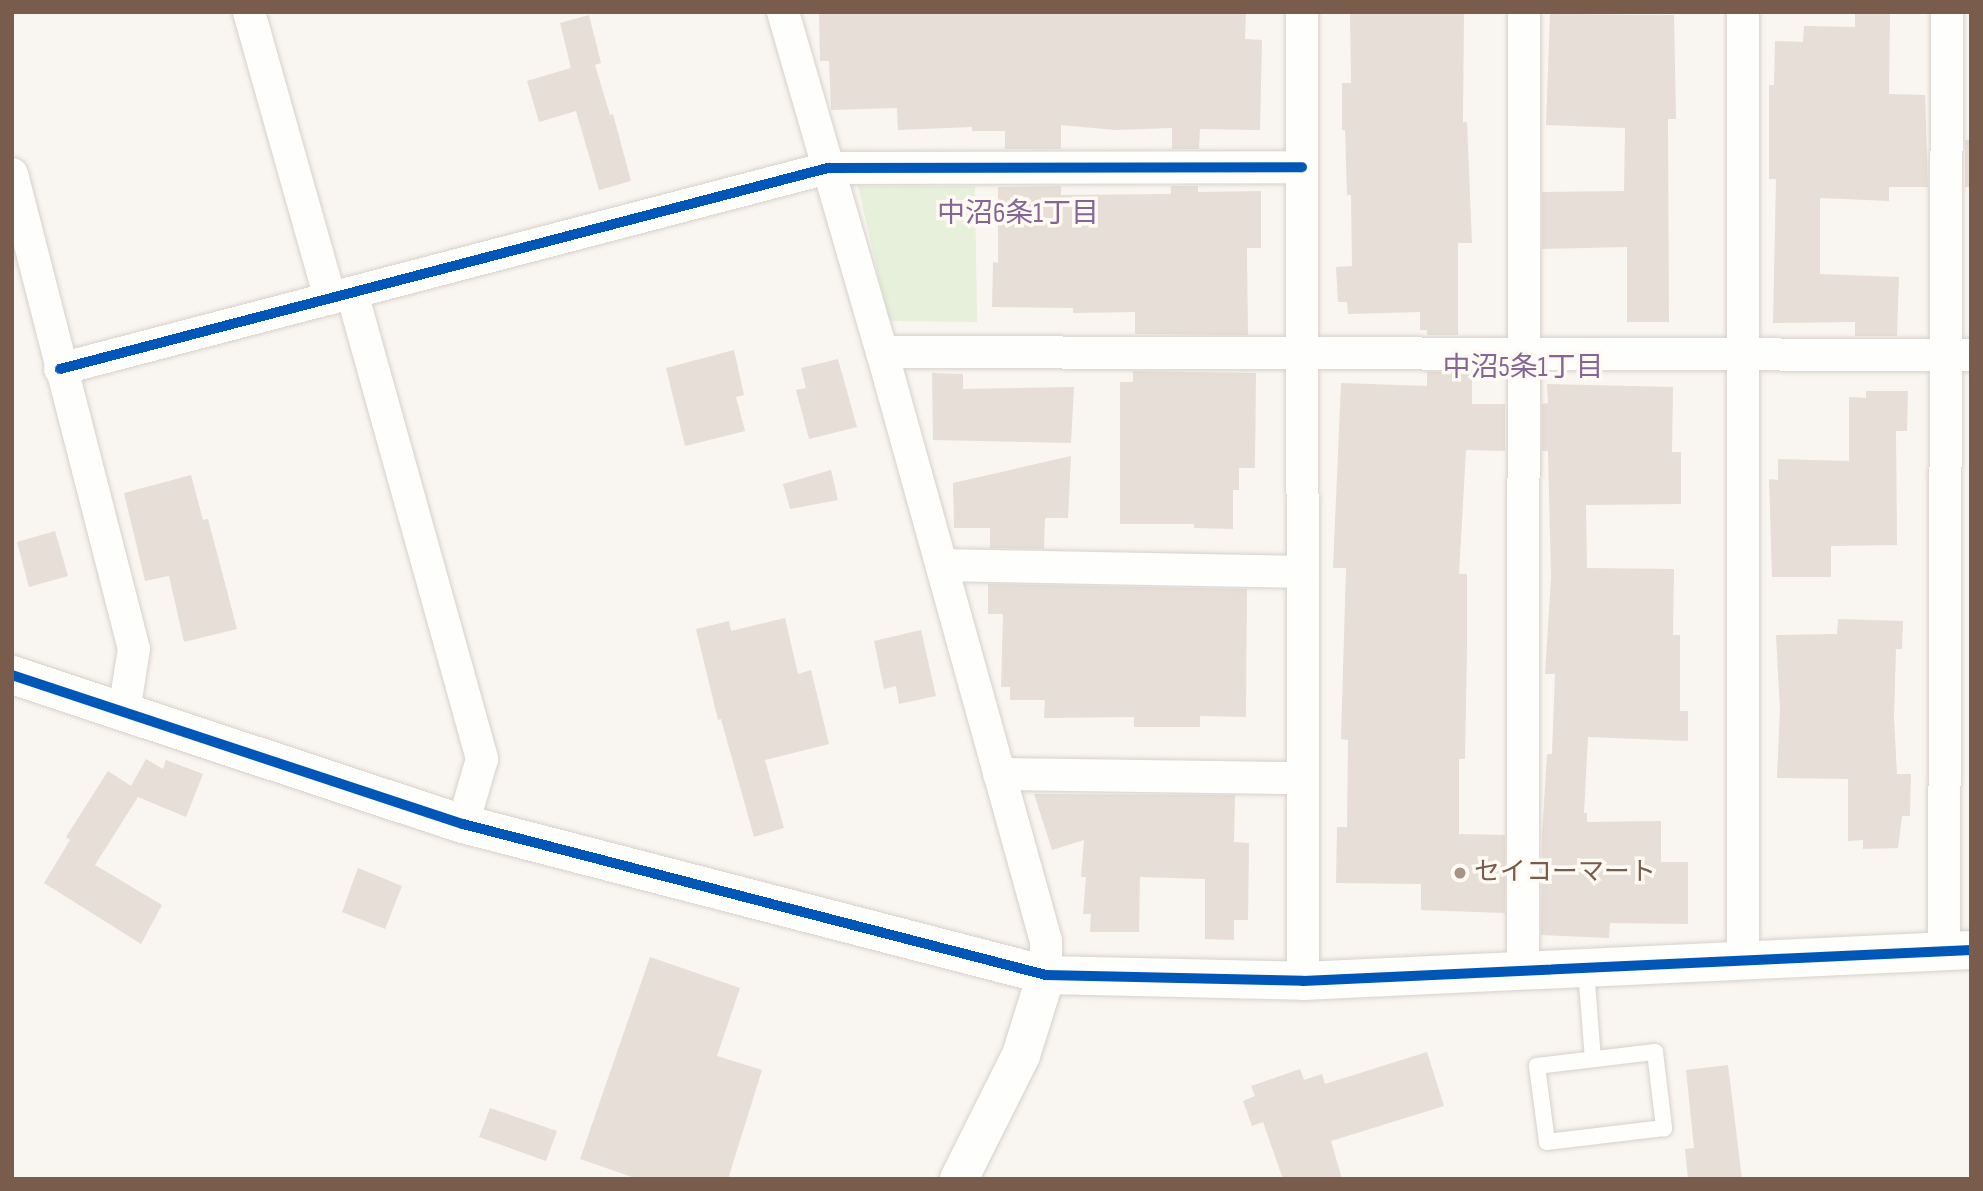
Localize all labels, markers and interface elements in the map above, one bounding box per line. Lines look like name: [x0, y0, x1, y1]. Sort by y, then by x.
district label: 中沼6条1丁目: [937, 197, 1099, 231]
district label: 中沼5条1丁目: [1442, 351, 1604, 385]
place label: セイコーマート: [1474, 857, 1656, 889]
marker: セイコーマート: [1452, 865, 1468, 881]

